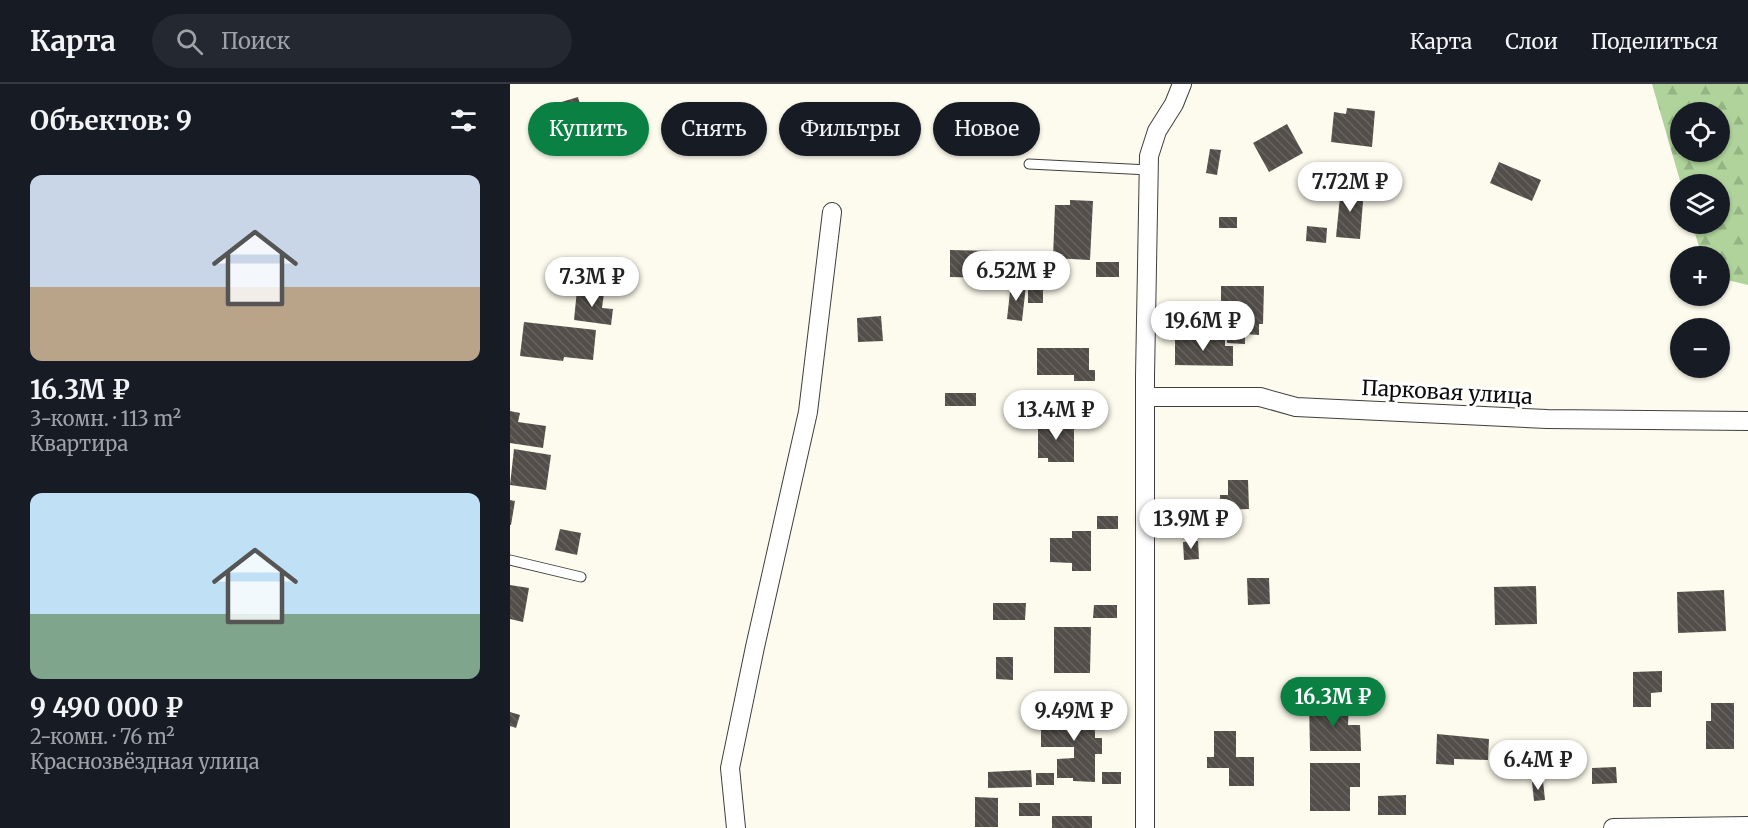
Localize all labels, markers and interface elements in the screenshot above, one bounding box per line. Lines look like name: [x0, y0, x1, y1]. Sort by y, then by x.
search box: [152, 14, 572, 68]
text: Карта: [30, 23, 116, 59]
icon: search: [173, 25, 206, 58]
text: Поиск: [221, 27, 291, 55]
text: Карта: [1410, 28, 1472, 55]
text: Слои: [1505, 28, 1558, 55]
text: Поделиться: [1591, 28, 1718, 55]
chip: Купить: [528, 102, 649, 156]
chip: Снять: [661, 102, 767, 156]
chip: Фильтры: [779, 102, 921, 156]
chip: Новое: [933, 102, 1040, 156]
map controls: [1670, 102, 1730, 378]
button: locate: [1670, 102, 1730, 162]
text: Объектов: 9: [30, 104, 192, 137]
icon: filters: [447, 104, 480, 137]
pin: 7.72M ₽: [1295, 162, 1405, 213]
text: 7.72M ₽: [1312, 169, 1388, 194]
button: layers: [1670, 174, 1730, 234]
icon: home: [201, 214, 309, 322]
button: +: [1670, 246, 1730, 306]
pin: 6.52M ₽: [961, 251, 1071, 302]
pin: 7.3M ₽: [543, 257, 641, 308]
text: 6.52M ₽: [976, 258, 1056, 283]
text: 7.3M ₽: [559, 264, 625, 289]
pin: 19.6M ₽: [1148, 301, 1258, 352]
text: 19.6M ₽: [1165, 308, 1241, 333]
button: −: [1670, 318, 1730, 378]
text: 16.3M ₽: [30, 373, 130, 406]
street label: Парковая улица: [1361, 374, 1533, 410]
pin: 13.4M ₽: [1001, 390, 1111, 441]
text: 13.4M ₽: [1017, 397, 1095, 422]
text: 3-комн. · 113 m²: [30, 406, 181, 431]
text: Квартира: [30, 431, 128, 456]
pin: 13.9M ₽: [1136, 499, 1246, 550]
text: 13.9M ₽: [1153, 506, 1229, 531]
icon: home: [201, 532, 309, 640]
pin: 16.3M ₽: [1278, 677, 1388, 728]
text: 16.3M ₽: [1295, 684, 1371, 709]
text: 9 490 000 ₽: [30, 691, 183, 724]
pin: 9.49M ₽: [1019, 691, 1129, 742]
text: 9.49M ₽: [1034, 698, 1114, 723]
text: 2-комн. · 76 m²: [30, 724, 175, 749]
pin: 6.4M ₽: [1489, 740, 1587, 791]
text: 6.4M ₽: [1503, 747, 1573, 772]
text: Краснозвёздная улица: [30, 749, 259, 774]

